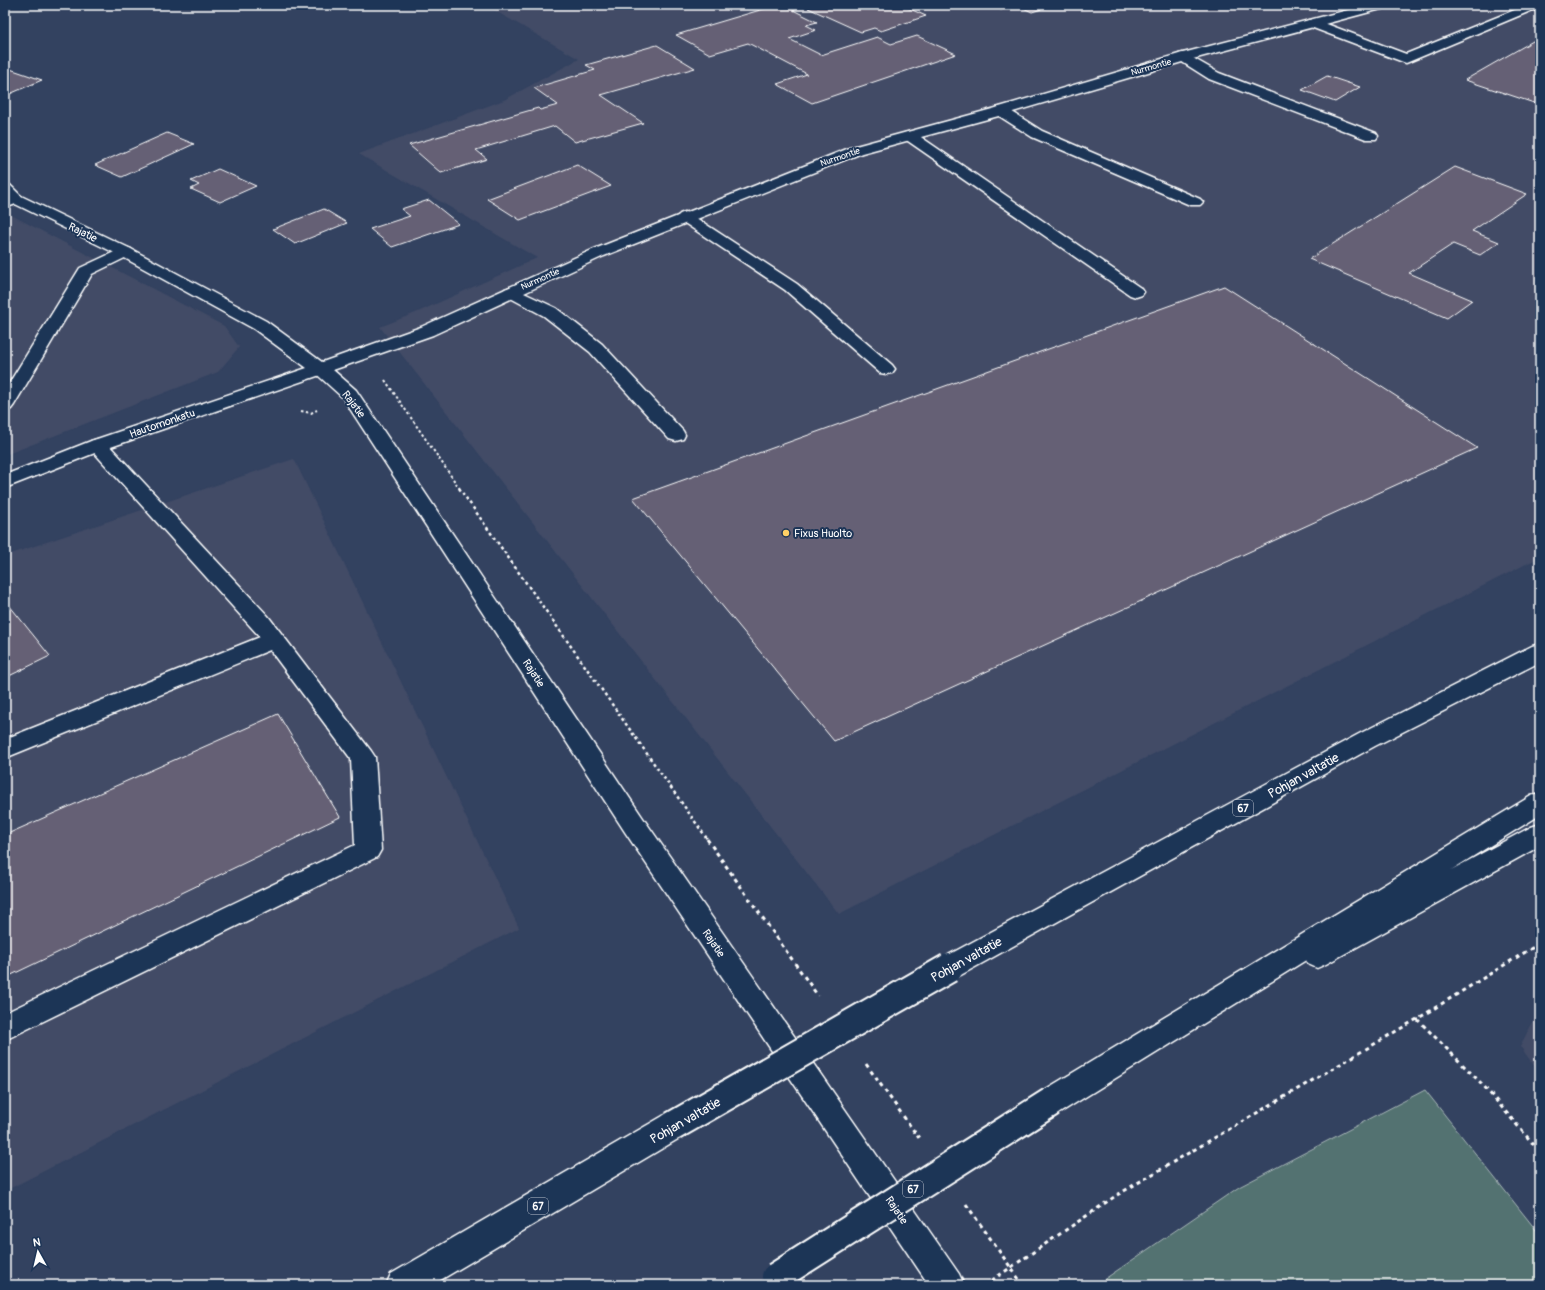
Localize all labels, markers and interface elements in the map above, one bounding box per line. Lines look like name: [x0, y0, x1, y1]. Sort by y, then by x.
street label: Nurmontie: [1130, 56, 1173, 78]
street label: Nurmontie: [819, 145, 862, 169]
street label: Rajatie: [66, 220, 100, 245]
street label: Nurmontie: [519, 266, 562, 293]
street label: Rajatie: [339, 388, 368, 421]
street label: Hautomonkatu: [128, 406, 197, 441]
place label: Fixus Huolto: [794, 527, 852, 540]
marker: Fixus Huolto: [781, 528, 791, 538]
street label: Rajatie: [520, 657, 548, 690]
street label: Pohjan valtatie: [1265, 749, 1342, 802]
road number: 67: [1233, 800, 1253, 816]
street label: Rajatie: [700, 927, 728, 960]
street label: Pohjan valtatie: [928, 933, 1005, 986]
street label: Pohjan valtatie: [647, 1094, 724, 1148]
road number: 67: [903, 1181, 923, 1197]
street label: Rajatie: [883, 1194, 911, 1227]
road number: 67: [528, 1198, 548, 1214]
north arrow: [18, 1232, 58, 1272]
text: N: [32, 1236, 42, 1250]

